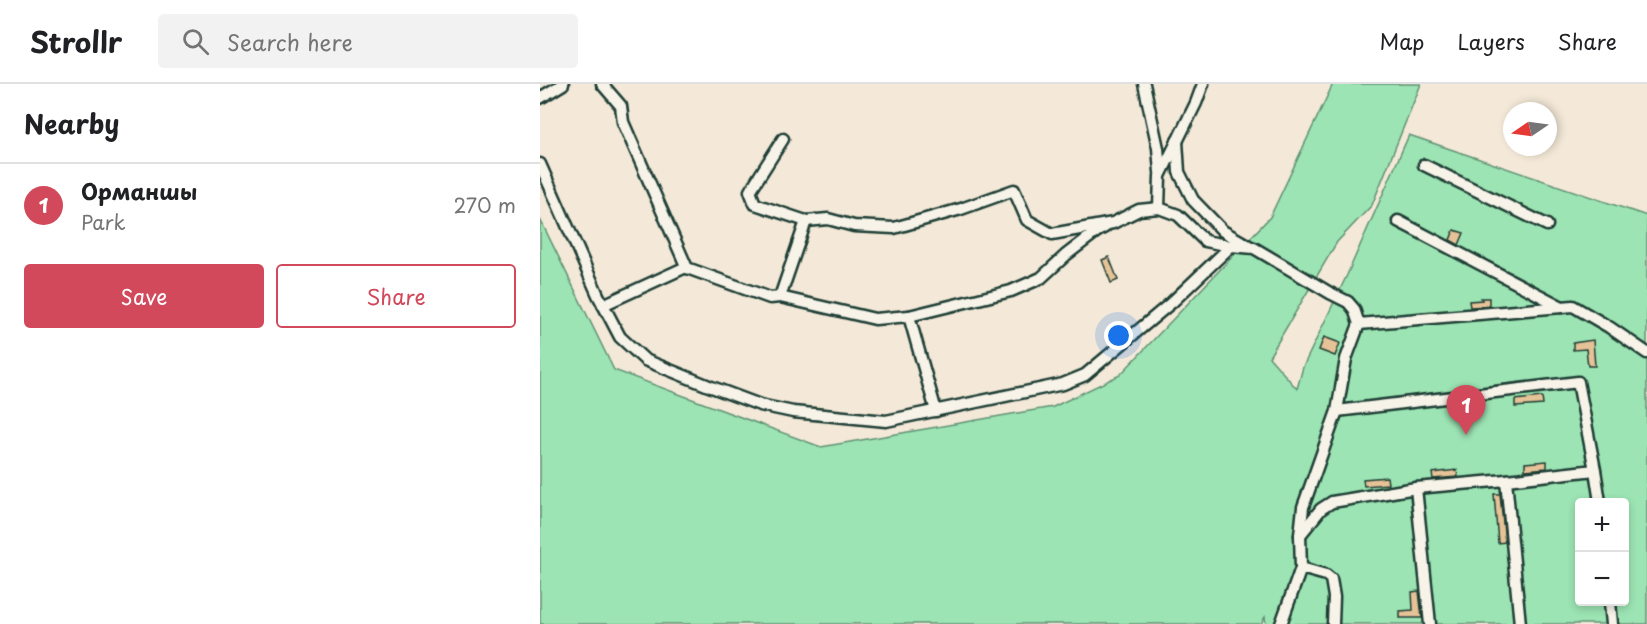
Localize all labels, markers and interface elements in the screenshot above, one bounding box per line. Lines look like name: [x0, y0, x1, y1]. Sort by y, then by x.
search box: [158, 14, 578, 68]
text: Strollr: [30, 20, 122, 63]
icon: search: [179, 25, 212, 58]
text: Search here: [227, 25, 353, 58]
text: Map: [1380, 25, 1424, 57]
text: Layers: [1457, 25, 1525, 57]
text: Share: [1558, 25, 1617, 57]
north arrow: [1503, 102, 1557, 156]
text: Nearby: [24, 104, 119, 143]
text: Орманшы: [81, 174, 197, 207]
text: 1: [39, 190, 48, 220]
text: 270 m: [453, 190, 516, 220]
text: Park: [81, 207, 126, 237]
button: Save: [24, 264, 264, 328]
button: Share: [276, 264, 516, 328]
your location: [1104, 321, 1133, 350]
pin: 1: [1446, 386, 1486, 435]
map controls: [1575, 498, 1629, 606]
button: +: [1575, 498, 1629, 552]
button: −: [1575, 552, 1629, 606]

